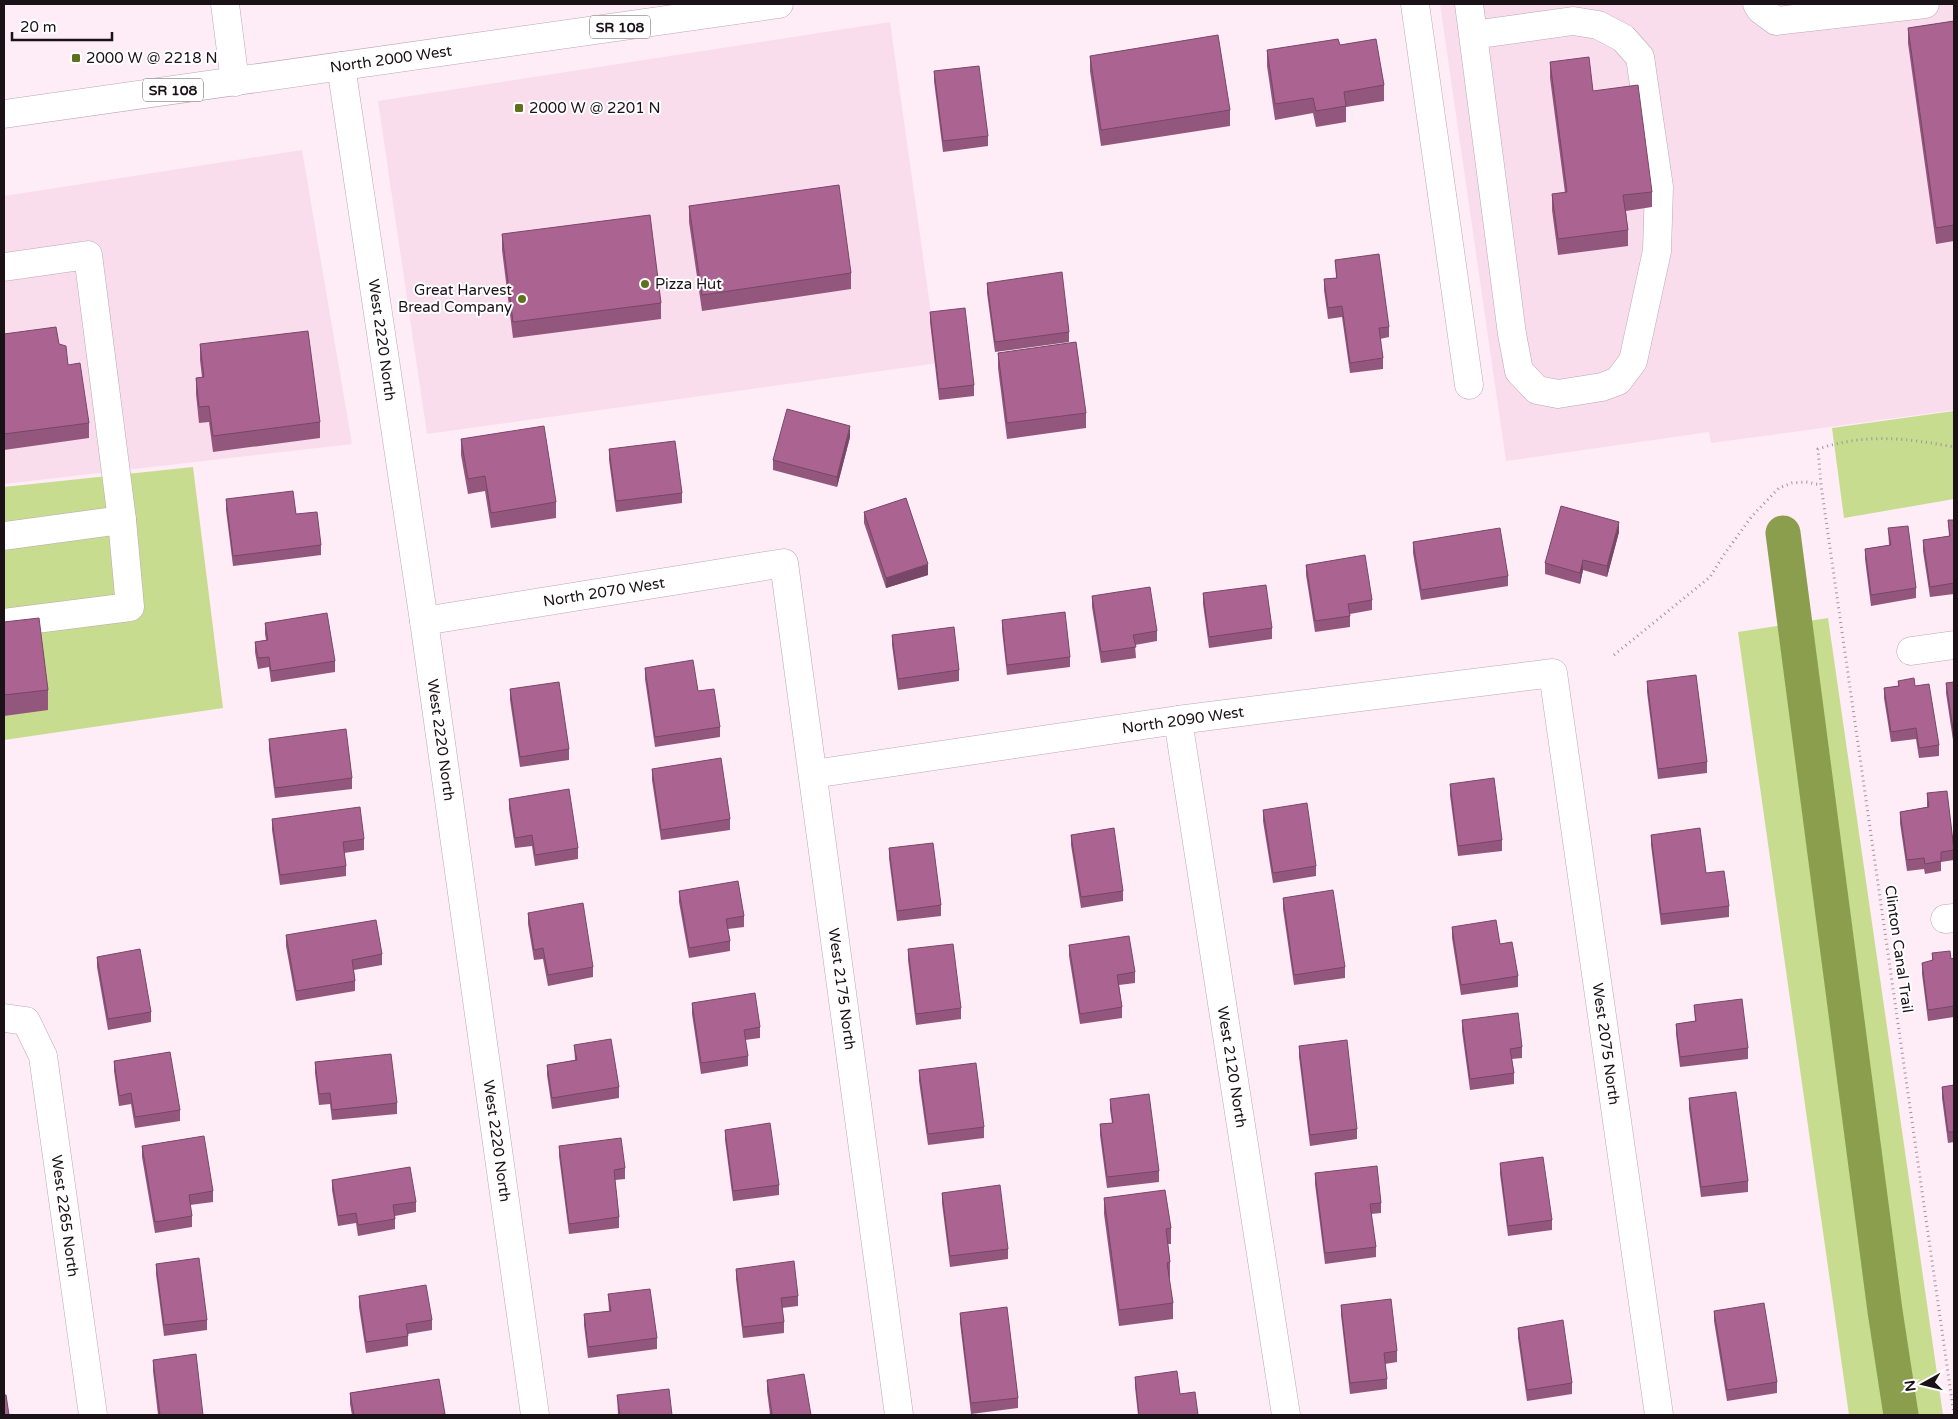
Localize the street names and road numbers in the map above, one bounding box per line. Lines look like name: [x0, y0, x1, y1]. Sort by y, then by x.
road number: SR 108: [590, 16, 650, 38]
street label: North 2000 West: [329, 41, 453, 76]
road number: SR 108: [143, 78, 203, 102]
street label: West 2220 North: [365, 278, 399, 402]
street label: North 2070 West: [542, 573, 666, 611]
street label: West 2220 North: [424, 678, 458, 802]
street label: North 2090 West: [1121, 702, 1245, 737]
street label: Clinton Canal Trail: [1881, 884, 1917, 1014]
street label: West 2175 North: [825, 927, 859, 1051]
street label: West 2075 North: [1589, 982, 1623, 1106]
street label: West 2120 North: [1213, 1005, 1251, 1129]
street label: West 2220 North: [480, 1079, 514, 1203]
street label: West 2265 North: [48, 1154, 82, 1278]

